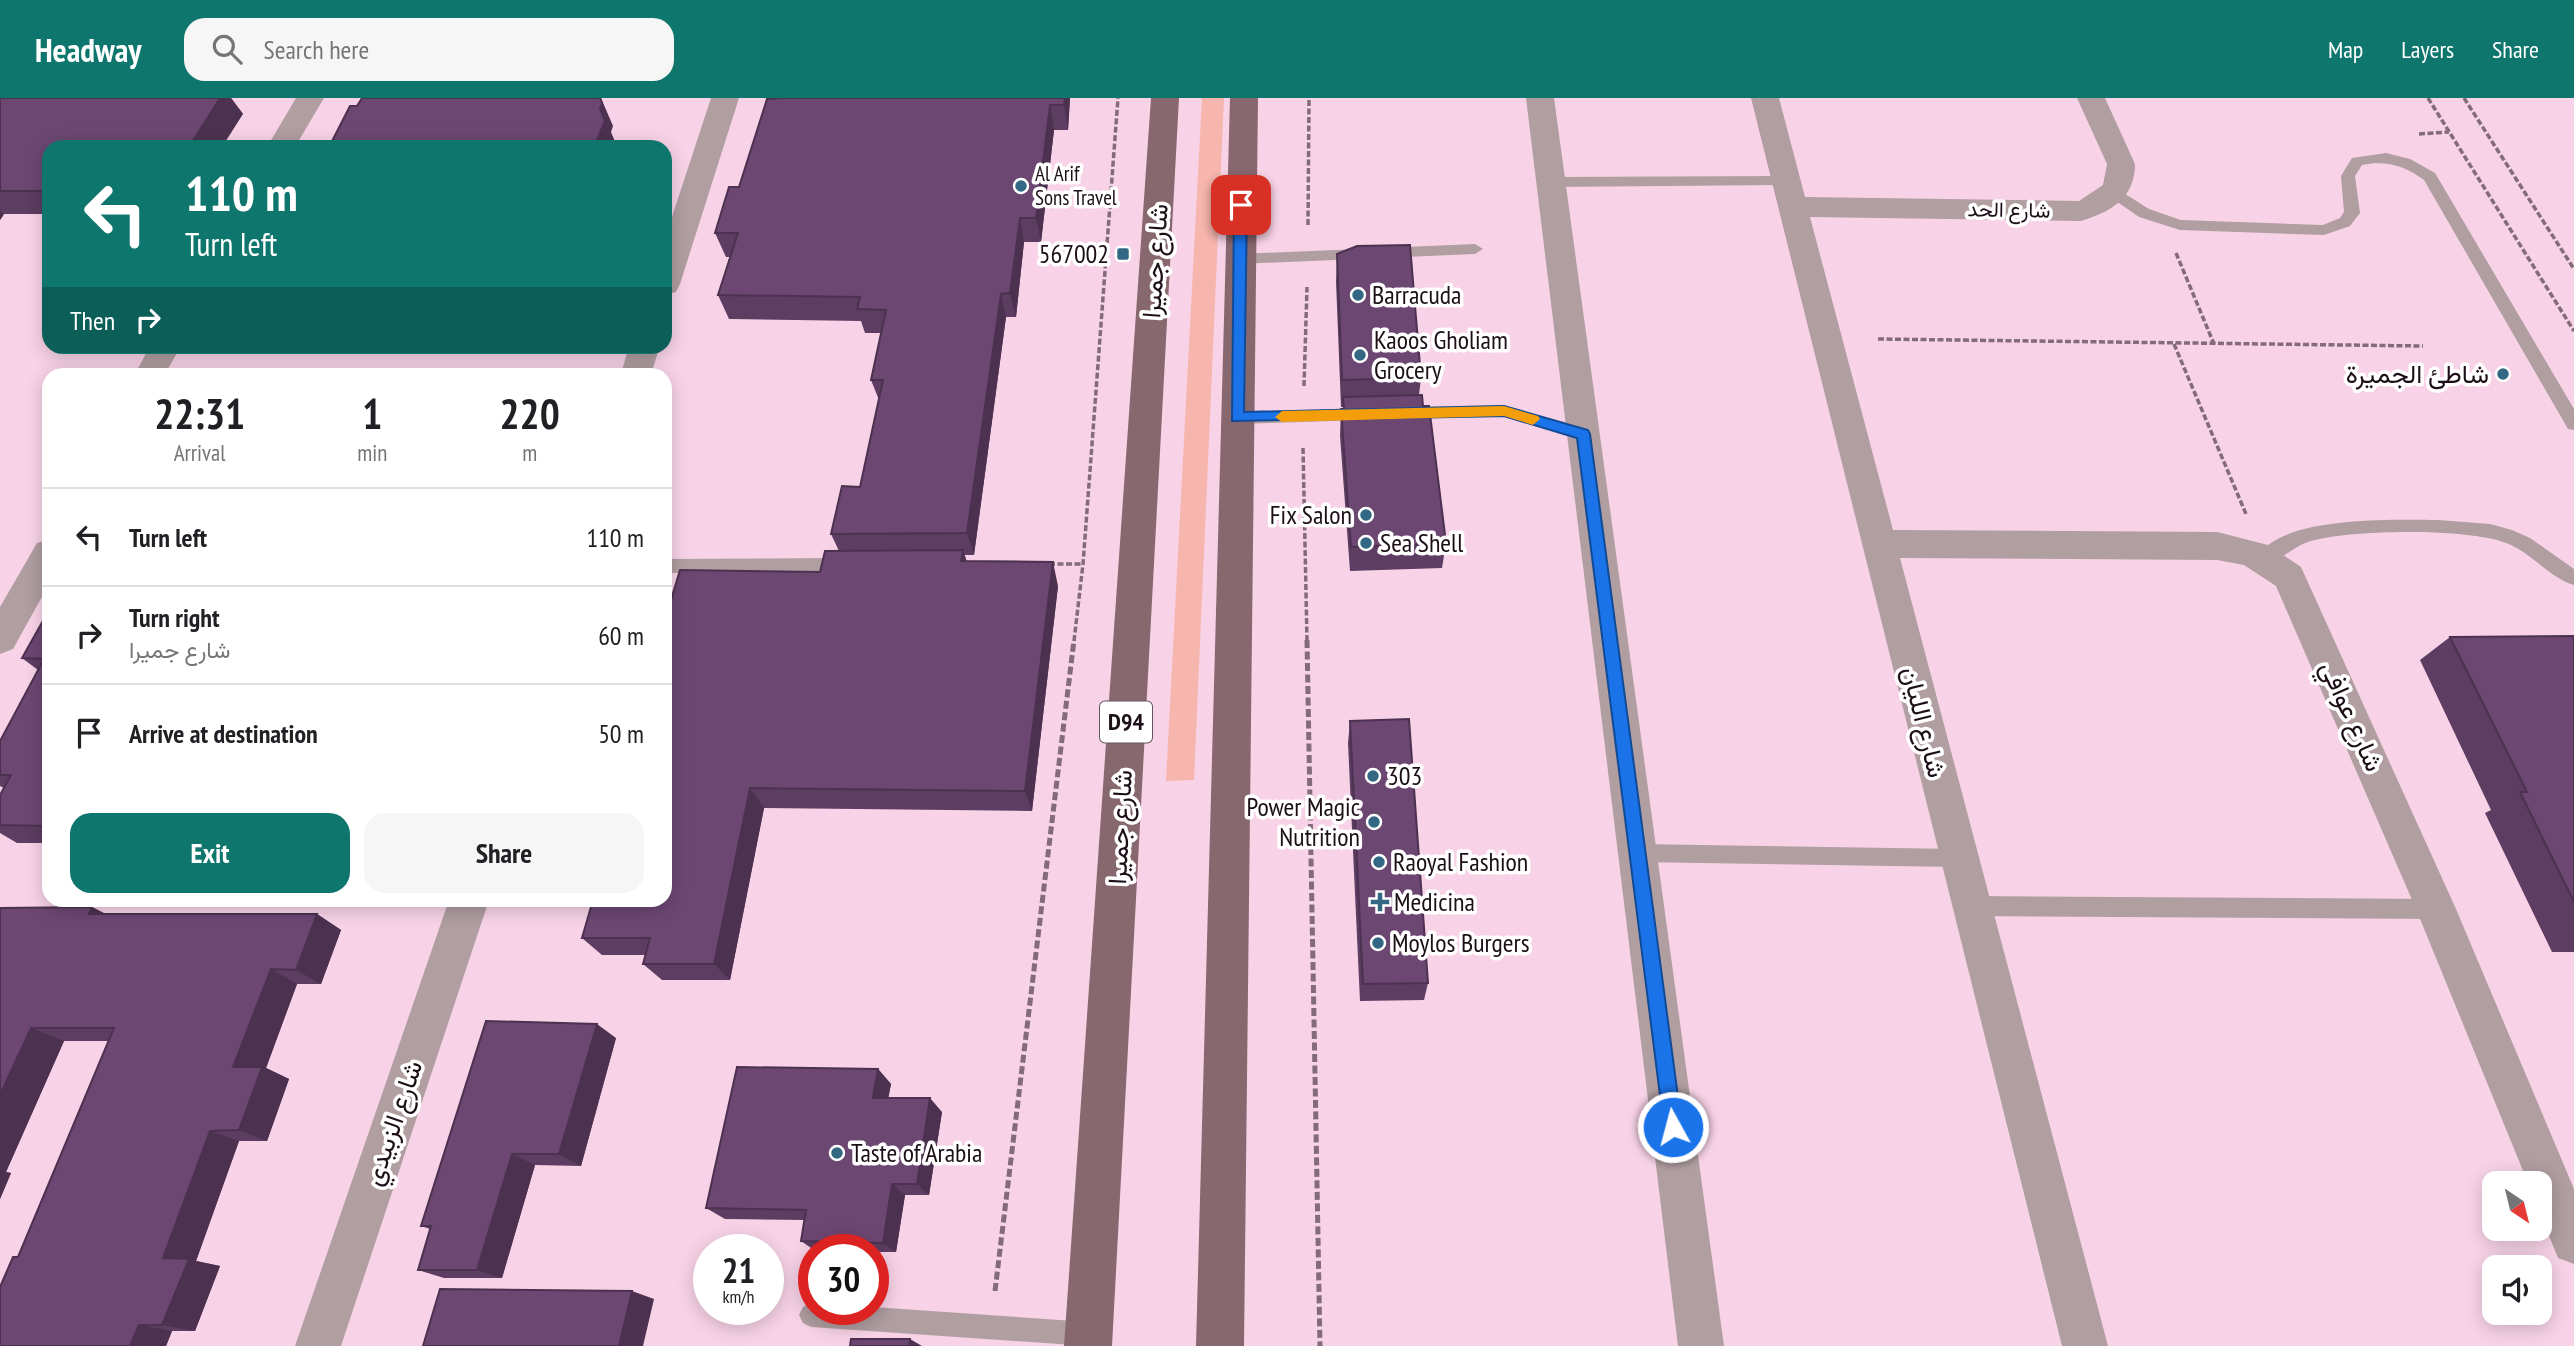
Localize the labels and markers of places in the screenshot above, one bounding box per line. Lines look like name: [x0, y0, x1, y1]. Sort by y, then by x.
place label: Al Arif Sons Travel: [1035, 160, 1117, 211]
pin: [1211, 175, 1271, 235]
marker: Al Arif Sons Travel: [1013, 178, 1029, 194]
place label: 567002: [1039, 237, 1109, 270]
marker: 567002: [1115, 246, 1131, 262]
place label: Barracuda: [1372, 278, 1462, 311]
marker: Barracuda: [1350, 287, 1366, 303]
place label: Kaoos Gholiam Grocery: [1374, 323, 1508, 386]
marker: Kaoos Gholiam Grocery: [1352, 347, 1368, 363]
place label: شاطئ الجميرة: [2346, 357, 2489, 390]
marker: شاطئ الجميرة: [2495, 366, 2511, 382]
place label: Fix Salon: [1270, 498, 1352, 531]
marker: Fix Salon: [1358, 507, 1374, 523]
place label: Sea Shell: [1380, 526, 1463, 559]
marker: Sea Shell: [1358, 535, 1374, 551]
place label: 303: [1387, 759, 1422, 792]
marker: 303: [1365, 768, 1381, 784]
place label: Power Magic Nutrition: [1246, 790, 1360, 853]
marker: Power Magic Nutrition: [1366, 814, 1382, 830]
place label: Raoyal Fashion: [1393, 845, 1528, 878]
marker: Raoyal Fashion: [1371, 854, 1387, 870]
place label: Medicina: [1394, 885, 1475, 918]
marker: Medicina: [1372, 894, 1388, 910]
place label: Moylos Burgers: [1392, 926, 1529, 959]
marker: Moylos Burgers: [1370, 935, 1386, 951]
place label: Taste of Arabia: [851, 1136, 982, 1169]
marker: Taste of Arabia: [829, 1145, 845, 1161]

